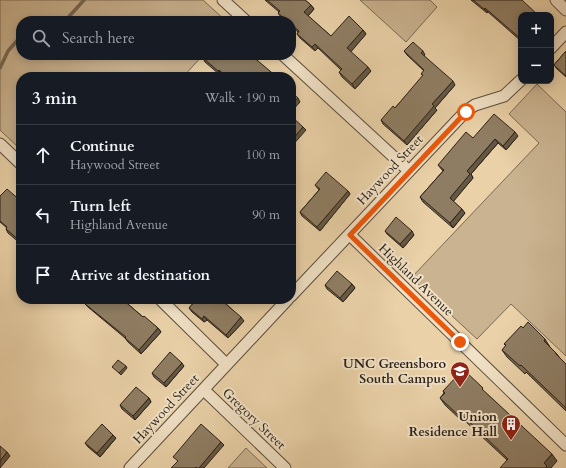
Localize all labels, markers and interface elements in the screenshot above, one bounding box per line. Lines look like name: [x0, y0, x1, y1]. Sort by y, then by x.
map controls: [518, 12, 554, 84]
button: +: [518, 12, 554, 48]
search box: [16, 16, 296, 60]
icon: search: [30, 27, 52, 49]
text: Search here: [62, 28, 135, 48]
button: −: [518, 48, 554, 84]
text: 3 min: [32, 87, 77, 110]
text: Walk · 190 m: [205, 89, 280, 107]
route start: [457, 103, 475, 121]
street label: Haywood Street: [353, 131, 427, 209]
text: Continue: [70, 136, 135, 156]
icon: ahead: [32, 144, 54, 166]
text: 100 m: [246, 146, 280, 164]
text: Haywood Street: [70, 156, 160, 174]
text: Turn left: [70, 196, 131, 216]
icon: left: [32, 204, 54, 226]
text: 90 m: [252, 206, 280, 224]
text: Highland Avenue: [70, 216, 168, 234]
street label: Highland Avenue: [375, 240, 458, 321]
icon: arrive: [32, 264, 54, 286]
text: Arrive at destination: [70, 265, 210, 285]
route end: [451, 333, 469, 351]
place label: UNC Greensboro South Campus: [343, 355, 446, 388]
school or university icon: UNC Greensboro South Campus: [449, 360, 471, 388]
street label: Haywood Street: [129, 370, 203, 448]
street label: Gregory Street: [218, 384, 290, 454]
place label: Union Residence Hall: [409, 408, 498, 441]
building icon: Union Residence Hall: [500, 413, 522, 441]

